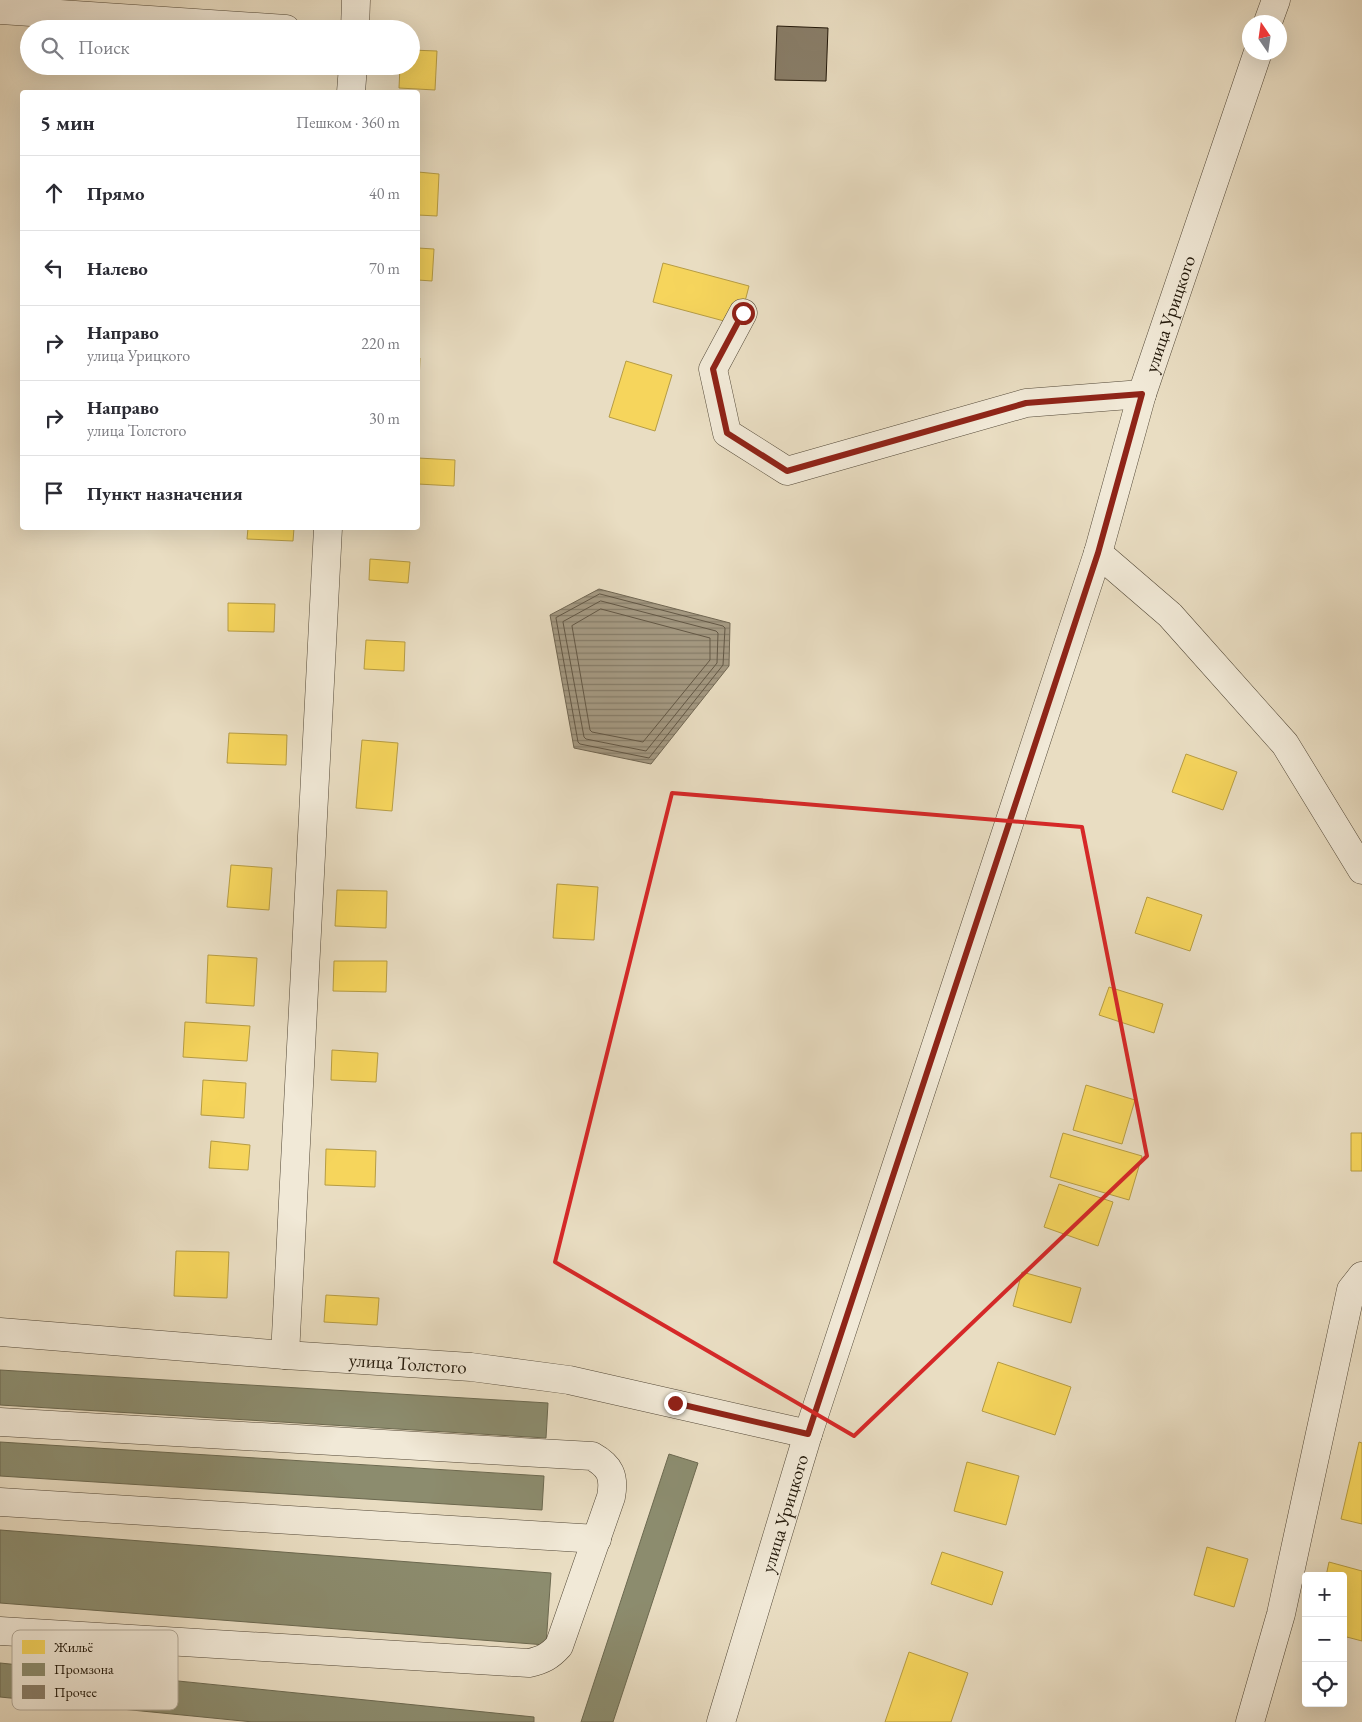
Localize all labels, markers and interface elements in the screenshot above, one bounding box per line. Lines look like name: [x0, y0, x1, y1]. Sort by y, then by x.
north arrow: [1242, 15, 1287, 60]
search box: [20, 20, 420, 75]
icon: search: [38, 34, 66, 62]
text: Поиск: [78, 35, 130, 60]
text: 5 мин: [40, 109, 95, 136]
text: Пешком · 360 m: [296, 112, 400, 133]
icon: ahead: [40, 179, 68, 207]
text: Прямо: [87, 181, 145, 206]
text: 40 m: [369, 183, 400, 204]
street label: улица Урицкого: [1138, 252, 1201, 376]
icon: left: [40, 254, 68, 282]
text: Налево: [87, 256, 148, 281]
text: 70 m: [369, 258, 400, 279]
route start: [732, 302, 755, 325]
text: Направо: [87, 320, 159, 345]
icon: right: [40, 329, 68, 357]
text: 220 m: [361, 333, 400, 354]
text: улица Урицкого: [87, 345, 190, 366]
text: Направо: [87, 395, 159, 420]
icon: right: [40, 404, 68, 432]
text: 30 m: [369, 408, 400, 429]
text: улица Толстого: [87, 420, 186, 441]
icon: arrive: [40, 479, 68, 507]
text: Пункт назначения: [87, 481, 243, 506]
street label: улица Толстого: [348, 1347, 468, 1380]
route end: [664, 1392, 687, 1415]
street label: улица Урицкого: [755, 1451, 814, 1576]
map controls: [1302, 1572, 1347, 1707]
button: +: [1302, 1572, 1347, 1617]
button: −: [1302, 1617, 1347, 1662]
legend: [12, 1630, 178, 1710]
text: Жильё: [53, 1638, 94, 1656]
text: Промзона: [54, 1660, 114, 1678]
button: locate: [1302, 1662, 1347, 1707]
text: Прочее: [54, 1683, 97, 1701]

